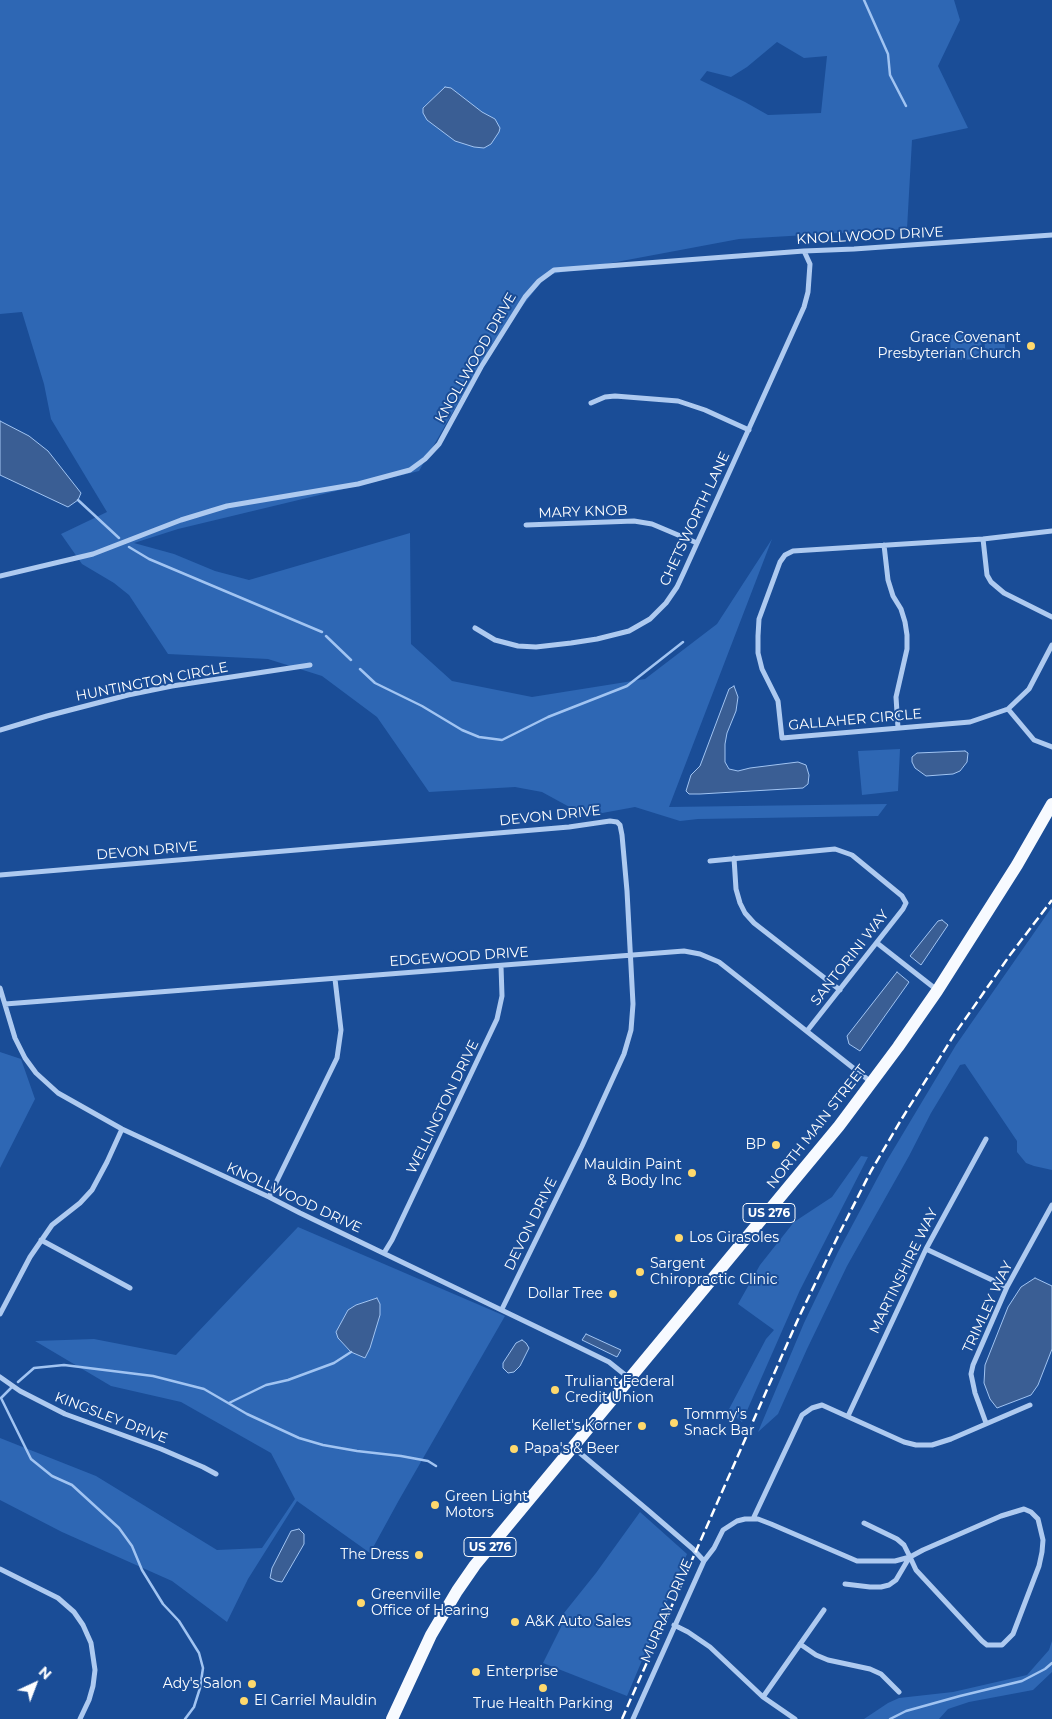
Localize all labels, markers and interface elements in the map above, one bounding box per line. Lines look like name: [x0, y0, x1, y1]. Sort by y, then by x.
street label: KNOLLWOOD DRIVE: [796, 224, 944, 248]
street label: KNOLLWOOD DRIVE: [432, 290, 520, 426]
place label: Grace Covenant Presbyterian Church: [878, 330, 1021, 362]
marker: Grace Covenant Presbyterian Church: [1025, 340, 1037, 352]
street label: CHETSWORTH LANE: [656, 449, 734, 589]
street label: MARY KNOB: [538, 502, 628, 522]
street label: HUNTINGTON CIRCLE: [74, 659, 230, 705]
street label: GALLAHER CIRCLE: [788, 706, 922, 734]
street label: DEVON DRIVE: [499, 802, 601, 830]
street label: DEVON DRIVE: [96, 838, 198, 864]
street label: SANTORINI WAY: [807, 907, 893, 1009]
street label: EDGEWOOD DRIVE: [389, 944, 529, 970]
street label: WELLINGTON DRIVE: [403, 1037, 483, 1177]
street label: NORTH MAIN STREET: [764, 1062, 870, 1192]
place label: BP: [745, 1137, 766, 1153]
marker: BP: [770, 1139, 782, 1151]
place label: Mauldin Paint & Body Inc: [584, 1157, 682, 1190]
street label: KNOLLWOOD DRIVE: [224, 1159, 364, 1237]
marker: Mauldin Paint & Body Inc: [686, 1167, 698, 1179]
street label: DEVON DRIVE: [501, 1175, 561, 1273]
road number: US 276: [743, 1204, 795, 1222]
street label: MARTINSHIRE WAY: [866, 1205, 942, 1337]
place label: Los Girasoles: [689, 1230, 779, 1246]
marker: Los Girasoles: [673, 1232, 685, 1244]
place label: Sargent Chiropractic Clinic: [650, 1256, 778, 1288]
street label: TRIMLEY WAY: [959, 1259, 1017, 1355]
marker: Sargent Chiropractic Clinic: [634, 1266, 646, 1278]
place label: Dollar Tree: [527, 1286, 603, 1302]
marker: Dollar Tree: [607, 1288, 619, 1300]
place label: Truliant Federal Credit Union: [565, 1374, 675, 1406]
marker: Truliant Federal Credit Union: [549, 1384, 561, 1396]
street label: KINGSLEY DRIVE: [52, 1389, 170, 1447]
place label: Tommy's Snack Bar: [684, 1407, 755, 1440]
marker: Tommy's Snack Bar: [668, 1417, 680, 1429]
place label: Kellet's Korner: [531, 1418, 632, 1434]
marker: Kellet's Korner: [636, 1420, 648, 1432]
place label: Papa's & Beer: [524, 1441, 619, 1457]
marker: Papa's & Beer: [508, 1443, 520, 1455]
place label: Green Light Motors: [445, 1489, 528, 1521]
marker: Green Light Motors: [429, 1499, 441, 1511]
road number: US 276: [464, 1538, 516, 1556]
place label: The Dress: [340, 1547, 409, 1563]
marker: The Dress: [413, 1549, 425, 1561]
street label: MURRAY DRIVE: [638, 1557, 696, 1665]
place label: Greenville Office of Hearing: [371, 1587, 489, 1620]
marker: Greenville Office of Hearing: [355, 1597, 367, 1609]
place label: A&K Auto Sales: [525, 1614, 631, 1630]
marker: A&K Auto Sales: [509, 1616, 521, 1628]
north arrow: [10, 1659, 60, 1709]
text: N: [35, 1663, 56, 1683]
place label: Enterprise: [486, 1664, 558, 1680]
marker: Enterprise: [470, 1666, 482, 1678]
place label: Ady's Salon: [163, 1676, 242, 1692]
marker: Ady's Salon: [246, 1678, 258, 1690]
marker: True Health Parking: [537, 1682, 549, 1694]
place label: El Carriel Mauldin: [254, 1693, 377, 1709]
marker: El Carriel Mauldin: [238, 1695, 250, 1707]
place label: True Health Parking: [473, 1696, 613, 1712]

